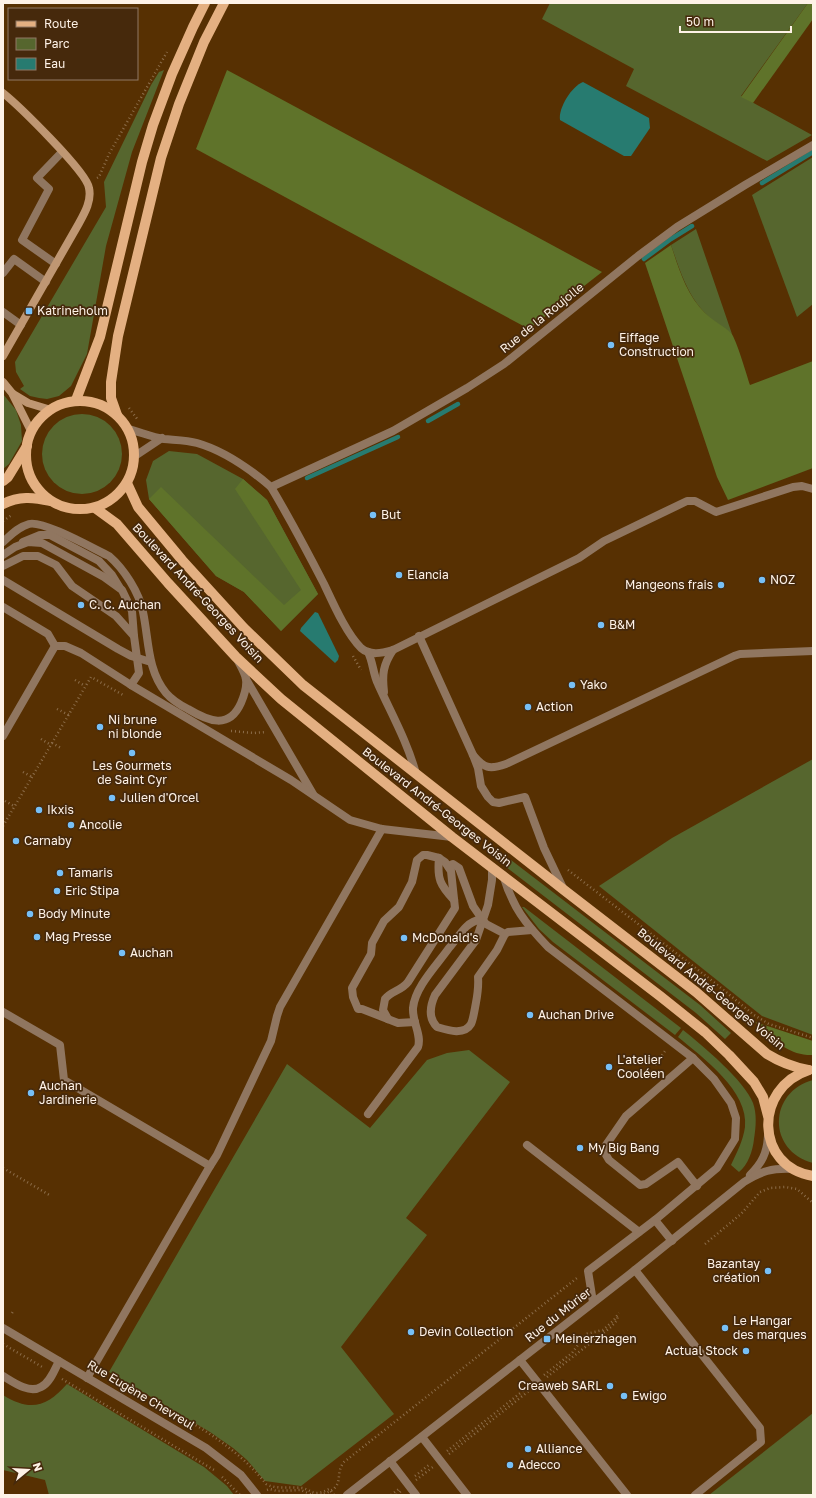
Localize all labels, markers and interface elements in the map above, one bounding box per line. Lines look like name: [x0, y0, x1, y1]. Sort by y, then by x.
legend: [8, 8, 138, 80]
scale bar: [680, 8, 791, 34]
text: 50 m: [686, 14, 714, 29]
text: Route: [44, 16, 78, 31]
text: Parc: [44, 36, 70, 51]
text: Eau: [44, 56, 65, 71]
street label: Rue de la Roujolle: [497, 279, 587, 356]
place label: Katrineholm: [37, 303, 108, 318]
marker: Katrineholm: [24, 306, 34, 316]
place label: Eiffage Construction: [619, 330, 694, 359]
marker: Eiffage Construction: [606, 340, 616, 350]
place label: But: [381, 507, 401, 522]
marker: But: [368, 510, 378, 520]
street label: Boulevard André-Georges Voisin: [130, 520, 267, 666]
place label: Elancia: [407, 567, 449, 582]
marker: Elancia: [394, 570, 404, 580]
place label: NOZ: [770, 572, 795, 587]
marker: NOZ: [757, 575, 767, 585]
place label: Mangeons frais: [625, 577, 713, 592]
marker: Mangeons frais: [716, 580, 726, 590]
place label: C. C. Auchan: [89, 597, 161, 612]
marker: C. C. Auchan: [76, 600, 86, 610]
place label: B&M: [609, 617, 635, 632]
marker: B&M: [596, 620, 606, 630]
place label: Yako: [580, 677, 607, 692]
marker: Yako: [567, 680, 577, 690]
place label: Action: [536, 699, 573, 714]
marker: Action: [523, 702, 533, 712]
place label: Ni brune ni blonde: [108, 712, 162, 741]
marker: Ni brune ni blonde: [95, 722, 105, 732]
street label: Boulevard André-Georges Voisin: [360, 744, 515, 870]
marker: Les Gourmets de Saint Cyr: [127, 748, 137, 758]
place label: Les Gourmets de Saint Cyr: [92, 758, 172, 787]
place label: Julien d'Orcel: [120, 790, 199, 805]
marker: Julien d'Orcel: [107, 793, 117, 803]
place label: Ikxis: [47, 802, 74, 817]
marker: Ikxis: [34, 805, 44, 815]
place label: Ancolie: [79, 817, 122, 832]
marker: Ancolie: [66, 820, 76, 830]
place label: Carnaby: [24, 833, 72, 848]
marker: Carnaby: [11, 836, 21, 846]
place label: Tamaris: [68, 865, 113, 880]
marker: Tamaris: [55, 868, 65, 878]
place label: Eric Stipa: [65, 883, 119, 898]
marker: Eric Stipa: [52, 886, 62, 896]
place label: Body Minute: [38, 906, 110, 921]
marker: Body Minute: [25, 909, 35, 919]
street label: Boulevard André-Georges Voisin: [635, 924, 788, 1053]
place label: Mag Presse: [45, 929, 112, 944]
place label: McDonald's: [412, 930, 479, 945]
marker: Mag Presse: [32, 932, 42, 942]
marker: McDonald's: [399, 933, 409, 943]
place label: Auchan: [130, 945, 173, 960]
marker: Auchan: [117, 948, 127, 958]
place label: Auchan Drive: [538, 1007, 614, 1022]
marker: Auchan Drive: [525, 1010, 535, 1020]
place label: L'atelier Cooléen: [617, 1052, 665, 1081]
marker: L'atelier Cooléen: [604, 1062, 614, 1072]
place label: Auchan Jardinerie: [39, 1078, 97, 1107]
marker: Auchan Jardinerie: [26, 1088, 36, 1098]
place label: My Big Bang: [588, 1140, 659, 1155]
marker: My Big Bang: [575, 1143, 585, 1153]
place label: Bazantay création: [707, 1256, 760, 1285]
marker: Bazantay création: [763, 1266, 773, 1276]
street label: Rue du Mûrier: [522, 1284, 594, 1345]
place label: Le Hangar des marques: [733, 1313, 807, 1342]
marker: Le Hangar des marques: [720, 1323, 730, 1333]
place label: Devin Collection: [419, 1324, 513, 1339]
marker: Devin Collection: [406, 1327, 416, 1337]
place label: Meinerzhagen: [555, 1331, 637, 1346]
marker: Meinerzhagen: [542, 1334, 552, 1344]
place label: Actual Stock: [665, 1343, 738, 1358]
marker: Actual Stock: [741, 1346, 751, 1356]
street label: Rue Eugène Chevreul: [85, 1356, 198, 1433]
place label: Creaweb SARL: [518, 1378, 602, 1393]
marker: Creaweb SARL: [605, 1381, 615, 1391]
place label: Ewigo: [632, 1388, 667, 1403]
marker: Ewigo: [619, 1391, 629, 1401]
place label: Alliance: [536, 1441, 582, 1456]
marker: Alliance: [523, 1444, 533, 1454]
north arrow: [8, 1450, 48, 1490]
place label: Adecco: [518, 1457, 561, 1472]
marker: Adecco: [505, 1460, 515, 1470]
text: N: [31, 1461, 45, 1473]

